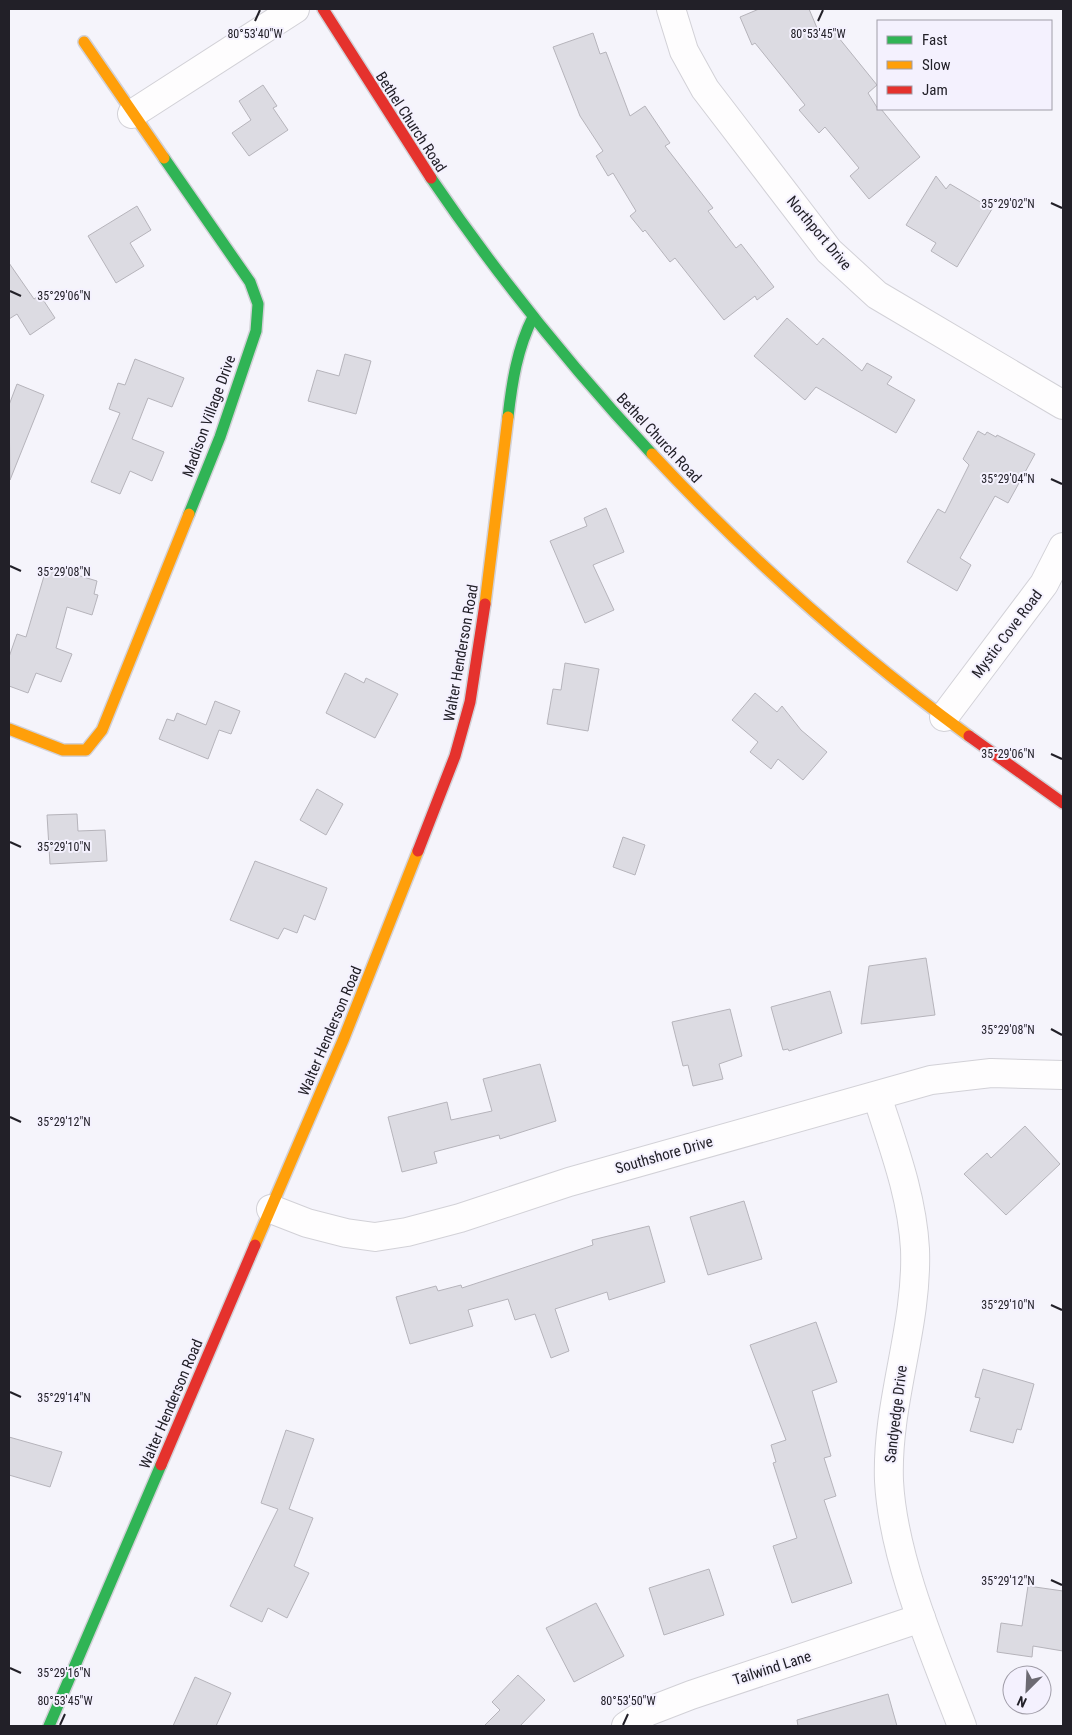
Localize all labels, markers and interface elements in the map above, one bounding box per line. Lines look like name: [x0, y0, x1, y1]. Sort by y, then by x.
legend: [877, 20, 1052, 110]
text: 80°53'40"W: [227, 27, 283, 41]
text: 80°53'45"W: [790, 27, 846, 41]
text: Fast: [922, 31, 947, 49]
text: Slow: [922, 56, 951, 74]
street label: Bethel Church Road: [372, 68, 450, 176]
text: Jam: [922, 81, 948, 99]
street label: Northport Drive: [783, 192, 855, 274]
text: 35°29'02"N: [981, 197, 1035, 211]
text: 35°29'06"N: [37, 289, 91, 303]
street label: Madison Village Drive: [179, 353, 239, 479]
street label: Bethel Church Road: [613, 389, 705, 487]
text: 35°29'04"N: [981, 472, 1035, 486]
text: 35°29'08"N: [37, 565, 91, 579]
street label: Walter Henderson Road: [440, 583, 482, 723]
street label: Mystic Cove Road: [968, 586, 1046, 682]
text: 35°29'06"N: [981, 747, 1035, 761]
text: 35°29'10"N: [37, 840, 91, 854]
street label: Walter Henderson Road: [295, 963, 365, 1099]
text: 35°29'08"N: [981, 1023, 1035, 1037]
text: 35°29'12"N: [37, 1115, 91, 1129]
street label: Southshore Drive: [613, 1132, 715, 1178]
text: 35°29'10"N: [981, 1298, 1035, 1312]
street label: Walter Henderson Road: [136, 1336, 206, 1472]
street label: Sandyedge Drive: [881, 1364, 911, 1464]
text: 35°29'14"N: [37, 1391, 91, 1405]
text: 35°29'12"N: [981, 1574, 1035, 1588]
street label: Tailwind Lane: [731, 1647, 813, 1689]
north arrow: [1002, 1665, 1052, 1715]
text: 35°29'16"N: [37, 1666, 91, 1680]
text: N: [1015, 1693, 1029, 1711]
text: 80°53'45"W: [37, 1694, 93, 1708]
text: 80°53'50"W: [600, 1694, 656, 1708]

